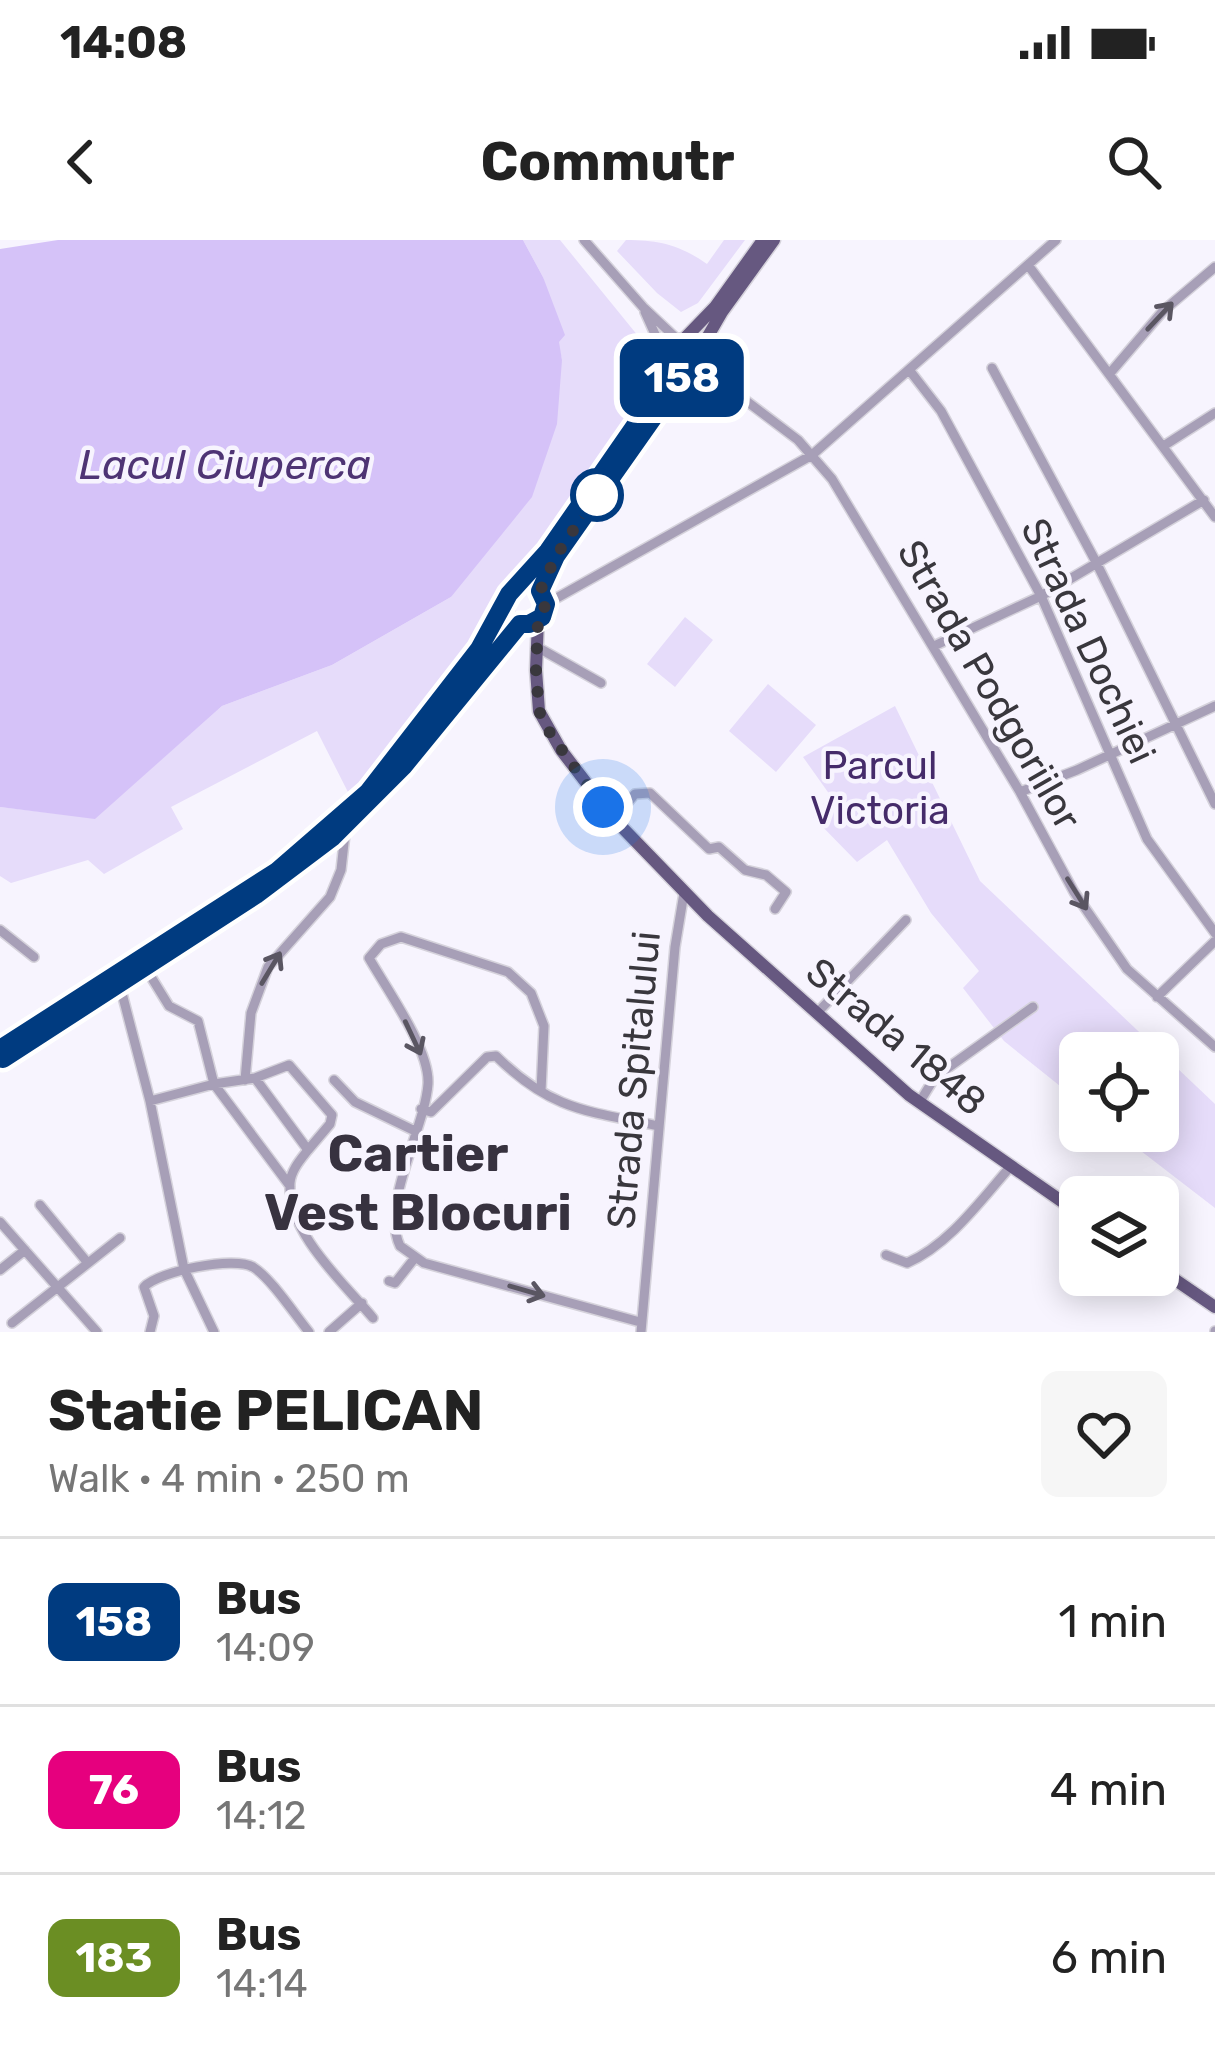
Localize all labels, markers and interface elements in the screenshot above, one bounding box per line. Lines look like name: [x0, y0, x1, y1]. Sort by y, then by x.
text: 14:08: [60, 16, 187, 69]
icon: back: [48, 129, 114, 195]
icon: search: [1101, 129, 1167, 195]
text: Commutr: [480, 130, 735, 194]
one-way arrow: [1145, 302, 1174, 332]
line badge: 158: [613, 339, 751, 417]
text: 158: [644, 353, 720, 403]
water label: Lacul Ciuperca: [79, 440, 371, 490]
unlabelled marker: [572, 470, 622, 520]
street label: Strada Dochiei: [1011, 511, 1165, 771]
street label: Strada Podgoriilor: [888, 532, 1091, 838]
park label: Parcul Victoria: [810, 743, 950, 834]
your location: [573, 777, 633, 837]
one-way arrow: [1065, 877, 1089, 911]
street label: Strada Spitalului: [598, 929, 670, 1231]
street label: Strada 1848: [797, 949, 995, 1125]
one-way arrow: [260, 951, 284, 986]
one-way arrow: [403, 1019, 425, 1055]
map controls: [1059, 1032, 1179, 1296]
button: locate: [1059, 1032, 1179, 1152]
district label: Cartier Vest Blocuri: [264, 1123, 572, 1243]
button: layers: [1059, 1176, 1179, 1296]
one-way arrow: [507, 1281, 545, 1303]
button: heart: [1041, 1371, 1167, 1497]
text: Statie PELICAN: [48, 1377, 483, 1444]
text: Walk · 4 min · 250 m: [48, 1456, 410, 1502]
text: Bus: [216, 1572, 301, 1625]
text: 1 min: [1059, 1595, 1167, 1648]
text: 158: [76, 1597, 152, 1647]
text: 14:09: [216, 1625, 315, 1671]
text: Bus: [216, 1740, 301, 1793]
text: 4 min: [1050, 1763, 1167, 1816]
text: 76: [89, 1765, 139, 1815]
text: 14:12: [216, 1793, 306, 1839]
text: Bus: [216, 1908, 301, 1961]
text: 6 min: [1051, 1931, 1167, 1984]
text: 183: [76, 1933, 153, 1983]
text: 14:14: [216, 1961, 308, 2007]

